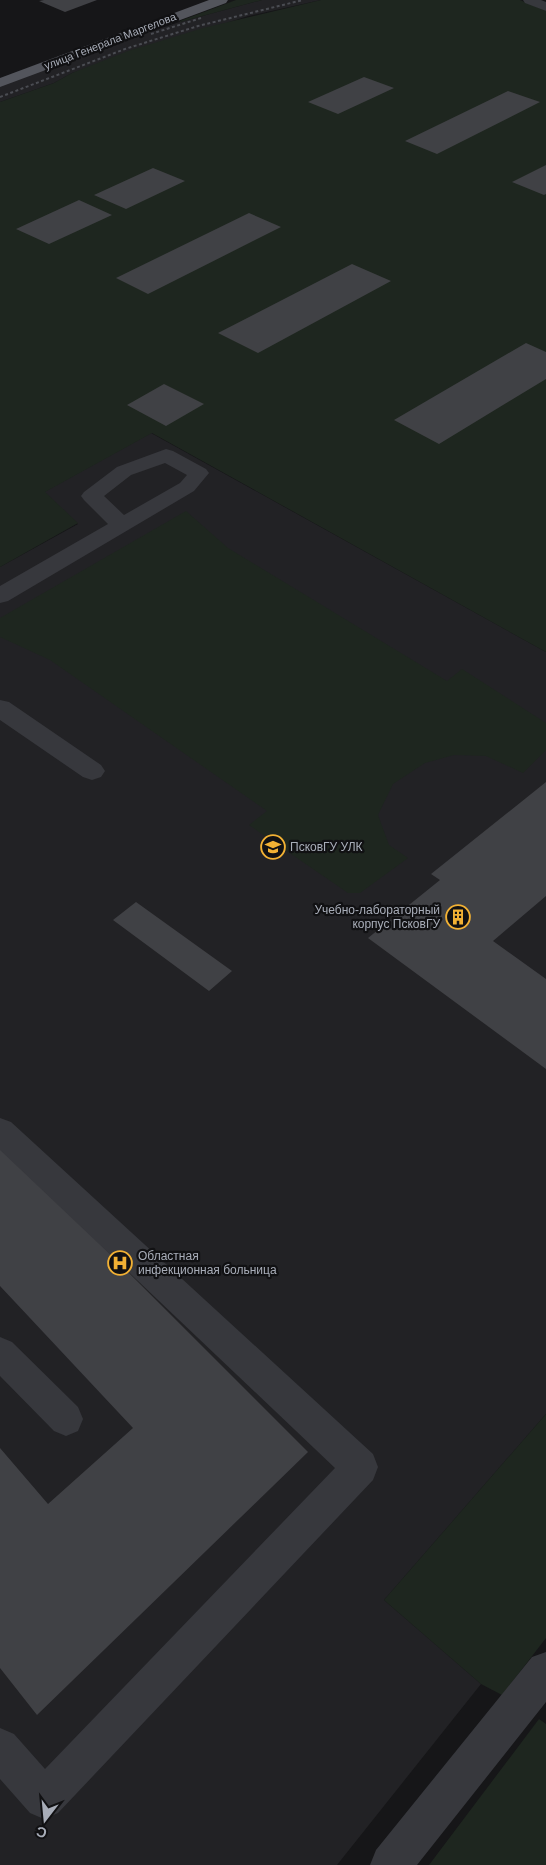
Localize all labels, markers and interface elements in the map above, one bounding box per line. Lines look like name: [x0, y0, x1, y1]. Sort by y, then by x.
street label: улица Генерала Маргелова: [42, 10, 178, 72]
school or university icon: ПсковГУ УЛК: [260, 834, 286, 860]
place label: ПсковГУ УЛК: [290, 840, 363, 854]
place label: Учебно-лабораторный корпус ПсковГУ: [314, 903, 440, 931]
building icon: Учебно-лабораторный корпус ПсковГУ: [445, 904, 471, 930]
place label: Областная инфекционная больница: [138, 1249, 277, 1277]
hospital icon: Областная инфекционная больница: [107, 1250, 133, 1276]
north arrow: [20, 1795, 70, 1845]
text: С: [34, 1823, 48, 1842]

